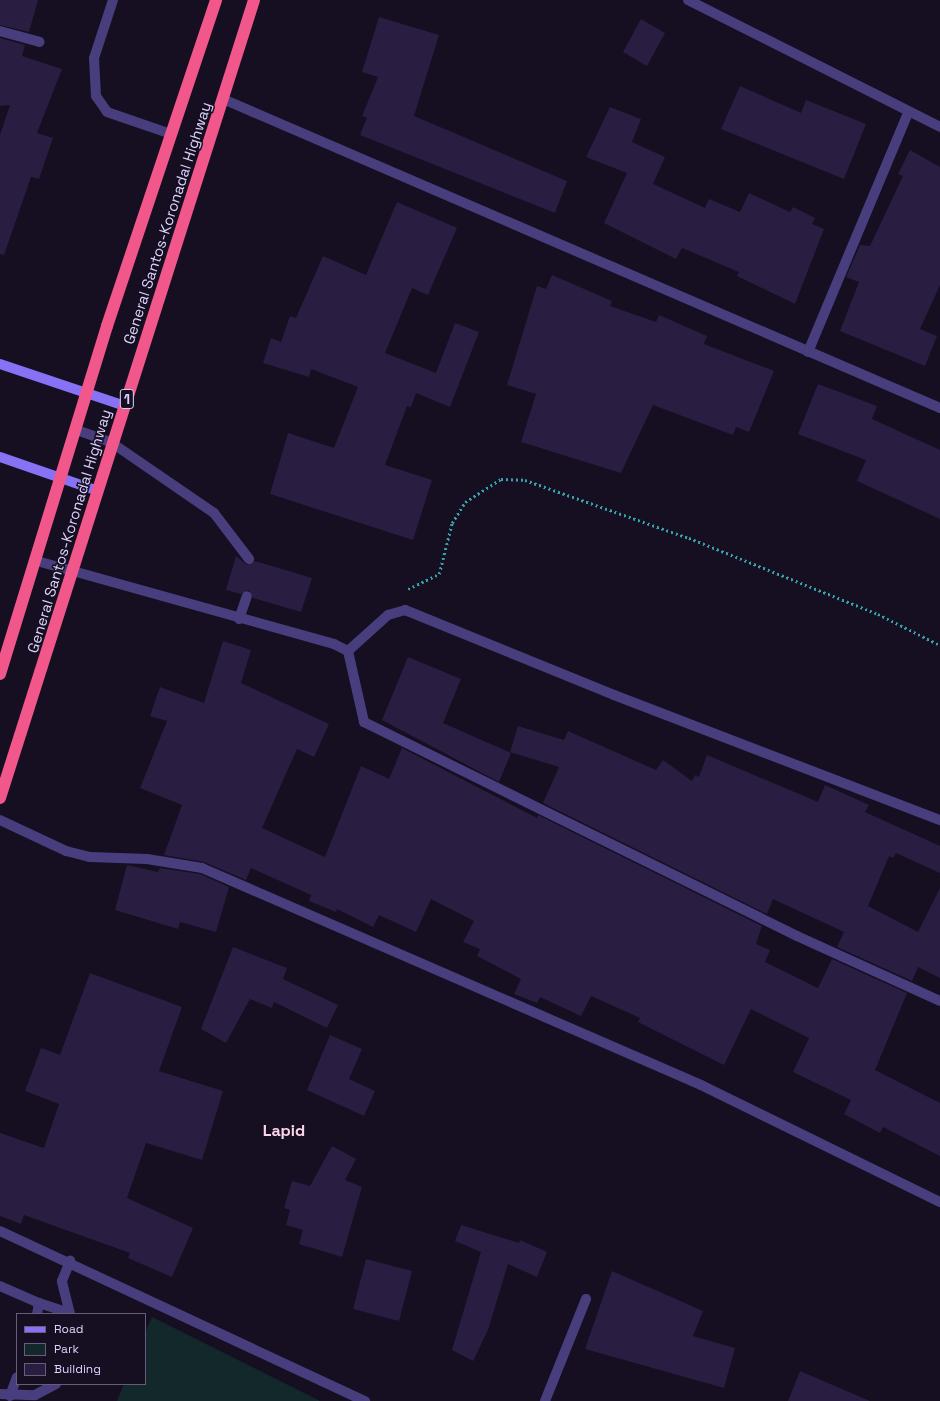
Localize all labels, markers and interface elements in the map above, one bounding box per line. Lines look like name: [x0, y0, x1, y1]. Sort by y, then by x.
street label: General Santos-Koronadal Highway: [119, 100, 215, 346]
road number: 1: [119, 387, 135, 411]
street label: General Santos-Koronadal Highway: [23, 407, 115, 655]
district label: Lapid: [263, 1121, 305, 1141]
legend: [16, 1313, 146, 1385]
text: Road: [54, 1321, 83, 1337]
text: Park: [54, 1341, 79, 1357]
text: Building: [54, 1361, 101, 1377]

